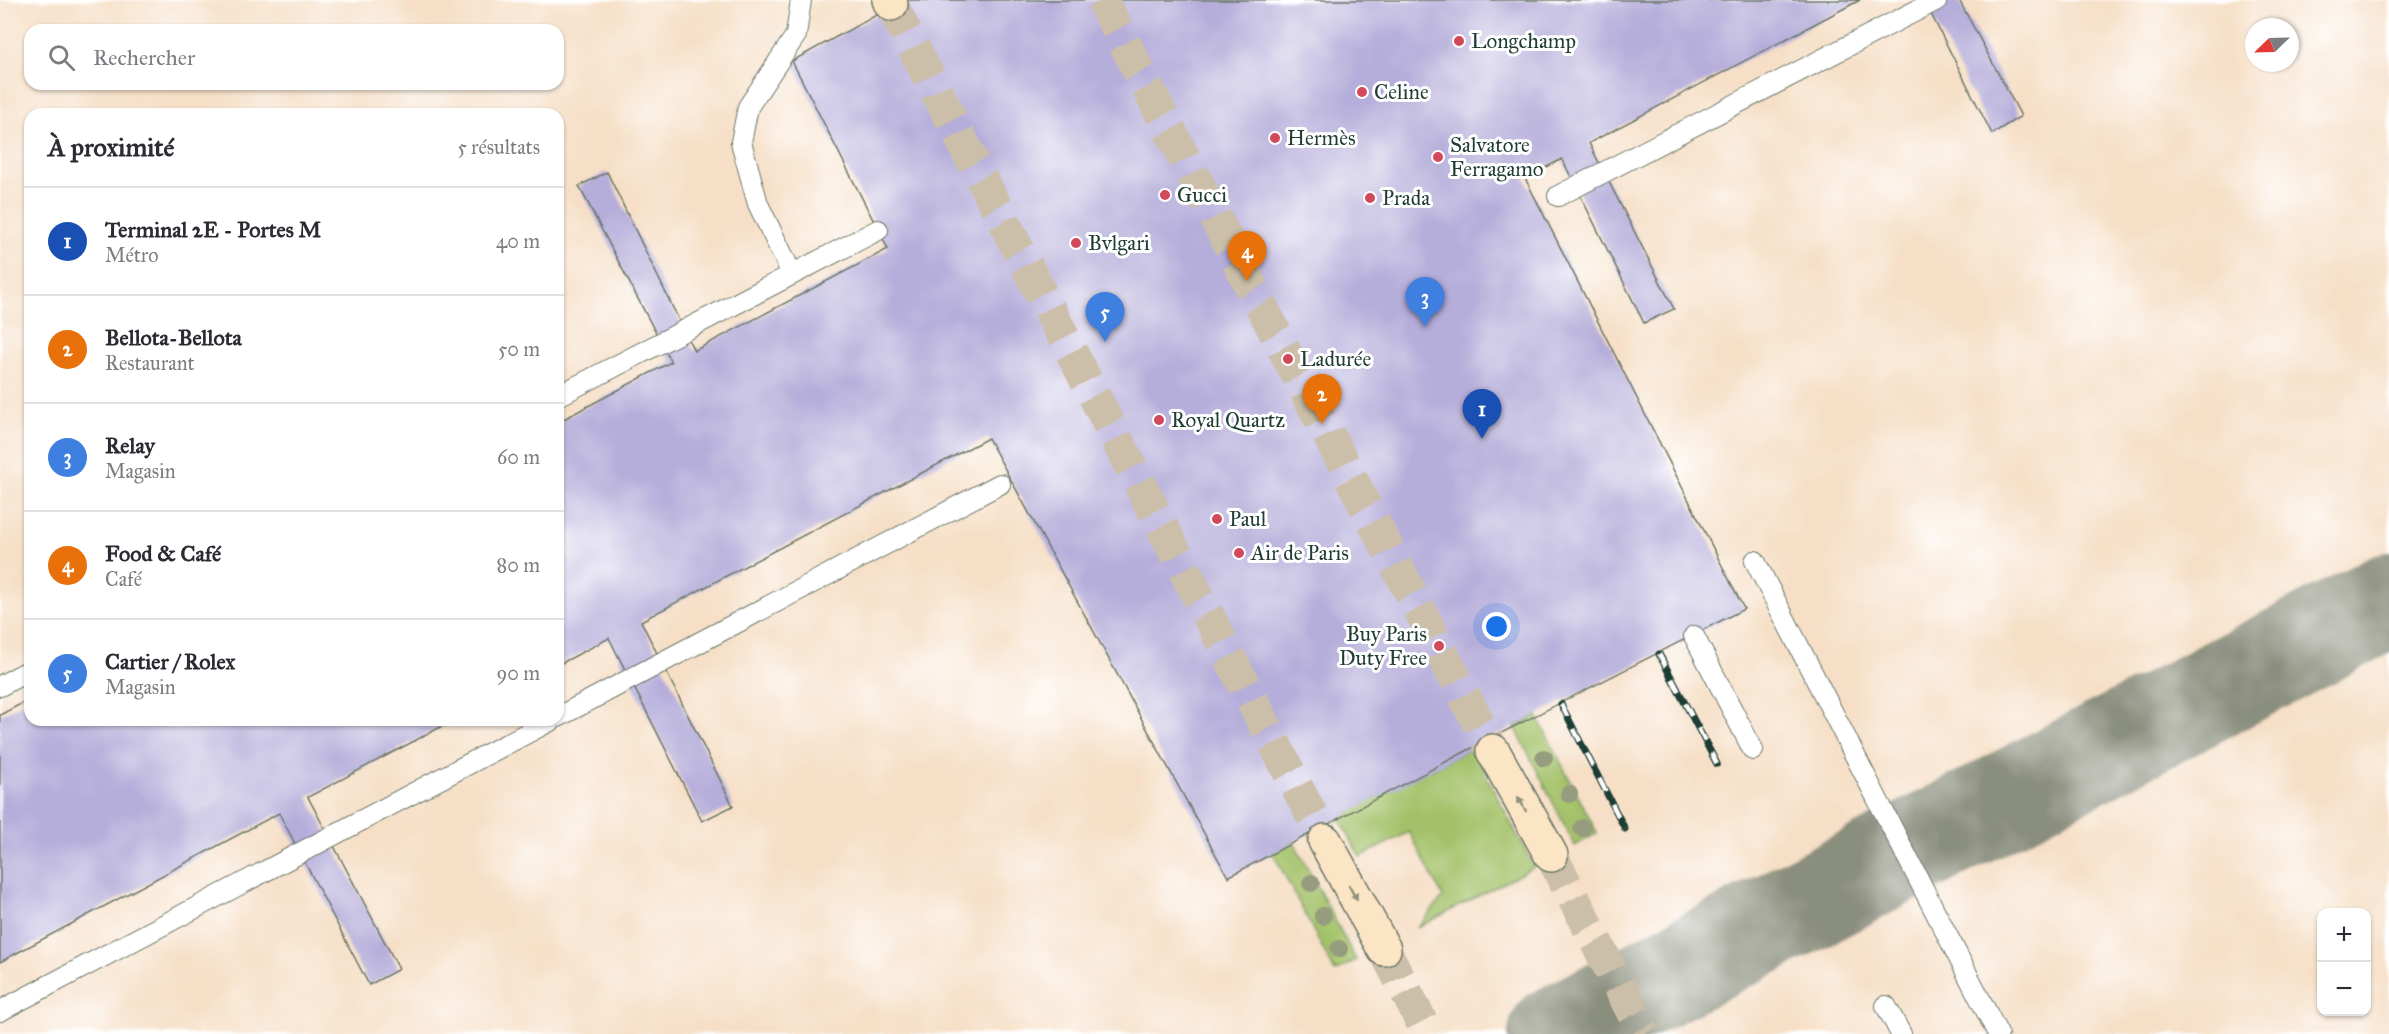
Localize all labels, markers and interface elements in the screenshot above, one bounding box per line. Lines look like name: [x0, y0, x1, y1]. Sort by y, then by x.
north arrow: [2245, 18, 2299, 72]
search box: [24, 24, 564, 90]
place label: Longchamp: [1471, 28, 1576, 54]
marker: Longchamp: [1452, 34, 1466, 48]
icon: search: [45, 41, 78, 74]
text: Rechercher: [93, 44, 195, 71]
place label: Celine: [1374, 79, 1429, 105]
marker: Celine: [1355, 85, 1369, 99]
place label: Hermès: [1287, 125, 1356, 151]
text: À proximité: [48, 131, 174, 163]
marker: Hermès: [1268, 131, 1282, 145]
place label: Salvatore Ferragamo: [1450, 132, 1544, 182]
text: 5 résultats: [458, 135, 540, 159]
marker: Salvatore Ferragamo: [1431, 150, 1445, 164]
place label: Gucci: [1177, 182, 1227, 208]
place label: Prada: [1382, 185, 1430, 211]
marker: Gucci: [1158, 188, 1172, 202]
marker: Prada: [1363, 191, 1377, 205]
text: Terminal 2E - Portes M: [105, 216, 321, 243]
text: 1: [64, 229, 71, 253]
text: 40 m: [496, 229, 540, 253]
place label: Bvlgari: [1088, 230, 1150, 256]
pin: 4: [1228, 232, 1266, 281]
marker: Bvlgari: [1069, 236, 1083, 250]
text: Métro: [105, 243, 158, 267]
pin: 3: [1406, 278, 1444, 327]
pin: 5: [1086, 292, 1124, 342]
text: Bellota-Bellota: [105, 324, 242, 351]
text: 2: [63, 337, 72, 361]
text: 50 m: [498, 337, 540, 361]
place label: Ladurée: [1300, 346, 1372, 372]
text: Restaurant: [105, 351, 195, 375]
marker: Ladurée: [1281, 352, 1295, 366]
pin: 2: [1302, 374, 1342, 424]
pin: 1: [1462, 390, 1502, 439]
place label: Royal Quartz: [1171, 407, 1285, 433]
marker: Royal Quartz: [1152, 413, 1166, 427]
text: Relay: [105, 432, 155, 459]
text: 3: [64, 445, 72, 469]
text: 60 m: [497, 445, 540, 469]
text: Magasin: [105, 459, 175, 483]
place label: Paul: [1229, 506, 1267, 532]
marker: Paul: [1210, 512, 1224, 526]
text: Food & Café: [105, 540, 221, 567]
place label: Air de Paris: [1250, 540, 1349, 566]
marker: Air de Paris: [1232, 546, 1246, 560]
text: 4: [62, 553, 73, 577]
text: 80 m: [497, 553, 540, 577]
text: Café: [105, 567, 142, 591]
your location: [1482, 612, 1511, 641]
place label: Buy Paris Duty Free: [1339, 621, 1427, 671]
marker: Buy Paris Duty Free: [1432, 639, 1446, 653]
text: Cartier / Rolex: [105, 648, 235, 675]
text: 5: [63, 661, 72, 685]
text: 90 m: [497, 661, 540, 685]
text: Magasin: [105, 675, 175, 699]
one-way arrow: [1517, 795, 1527, 812]
one-way arrow: [1348, 885, 1358, 902]
map controls: [2317, 908, 2371, 1016]
button: +: [2317, 908, 2371, 962]
button: −: [2317, 962, 2371, 1016]

